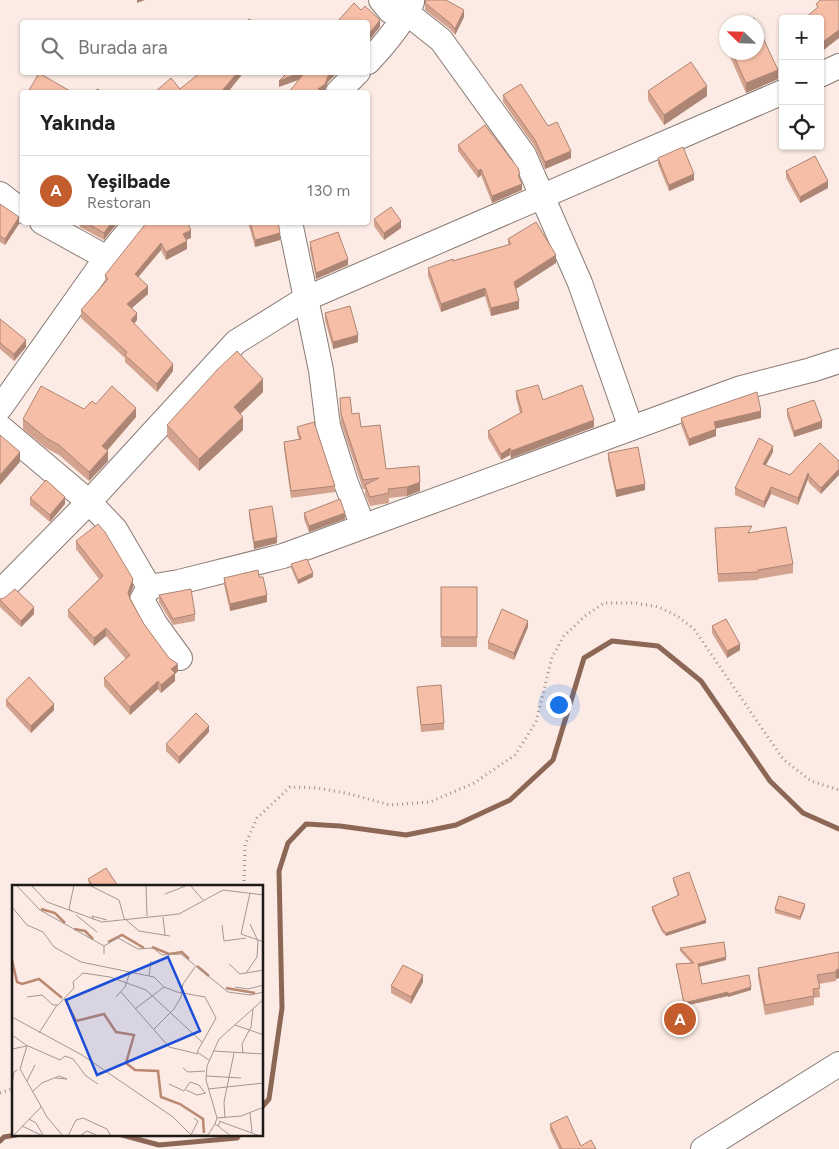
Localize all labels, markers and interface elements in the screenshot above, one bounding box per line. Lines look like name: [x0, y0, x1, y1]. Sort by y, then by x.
north arrow: [719, 15, 764, 60]
map controls: [779, 15, 824, 150]
button: +: [779, 15, 824, 60]
search box: [20, 20, 370, 75]
icon: search: [38, 34, 66, 62]
text: Burada ara: [78, 36, 168, 59]
button: −: [779, 60, 824, 105]
button: locate: [779, 105, 824, 150]
text: Yakında: [40, 110, 115, 135]
text: Yeşilbade: [87, 170, 170, 193]
text: A: [50, 181, 62, 200]
text: 130 m: [307, 181, 350, 200]
text: Restoran: [87, 193, 151, 212]
your location: [546, 692, 572, 718]
inset map: [12, 885, 264, 1136]
pin: A: [664, 1000, 696, 1038]

